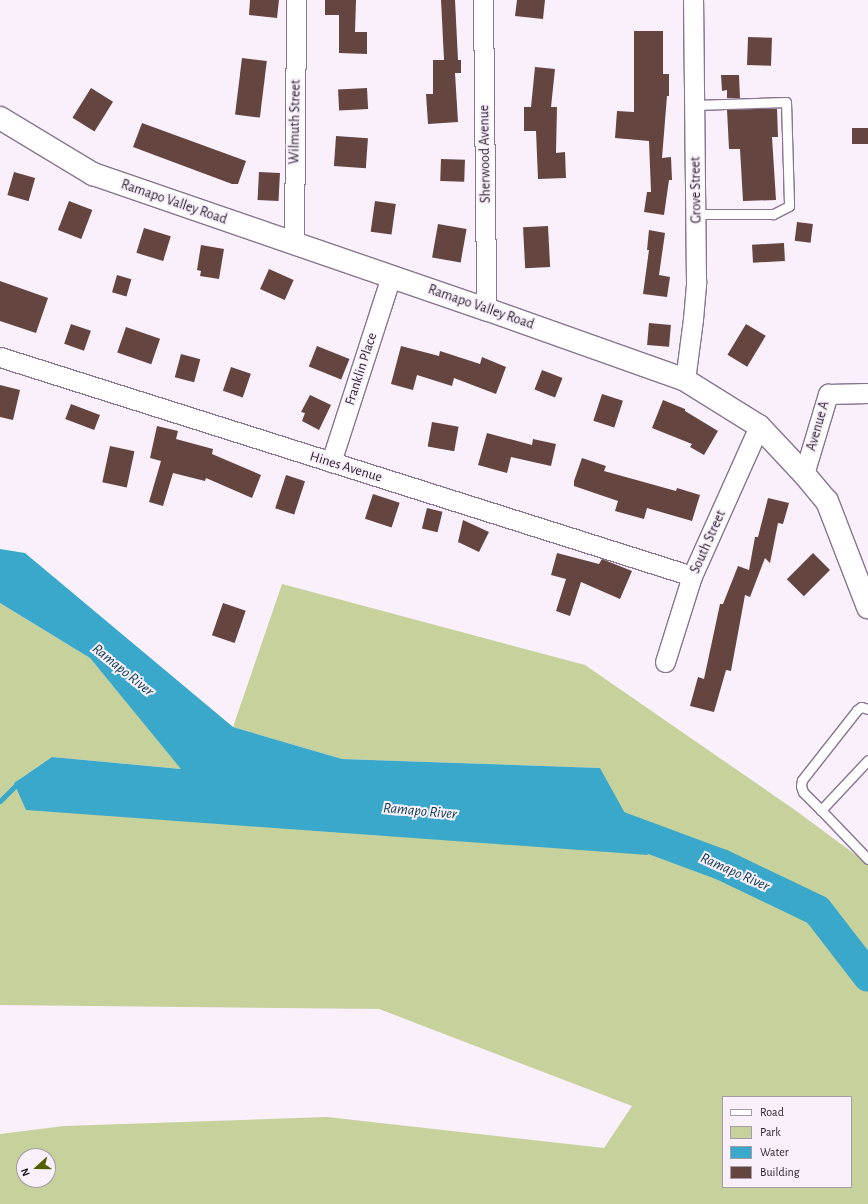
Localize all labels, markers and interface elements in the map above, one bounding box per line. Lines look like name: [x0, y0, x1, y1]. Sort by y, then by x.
street label: Wilmuth Street: [286, 80, 304, 164]
street label: Sherwood Avenue: [476, 105, 494, 203]
street label: Grove Street: [687, 156, 705, 224]
street label: Ramapo Valley Road: [119, 176, 229, 228]
street label: Ramapo Valley Road: [426, 281, 536, 333]
street label: Franklin Place: [341, 331, 381, 407]
street label: Avenue A: [803, 399, 833, 453]
street label: Hines Avenue: [308, 448, 384, 486]
street label: South Street: [687, 508, 729, 576]
water label: Ramapo River: [89, 640, 157, 700]
water label: Ramapo River: [382, 799, 458, 823]
water label: Ramapo River: [698, 849, 772, 895]
legend: [722, 1096, 852, 1188]
text: Road: [760, 1106, 784, 1118]
text: Park: [760, 1126, 781, 1138]
text: Water: [760, 1146, 789, 1158]
north arrow: [16, 1148, 56, 1188]
text: Building: [760, 1166, 800, 1178]
text: N: [19, 1167, 32, 1178]

